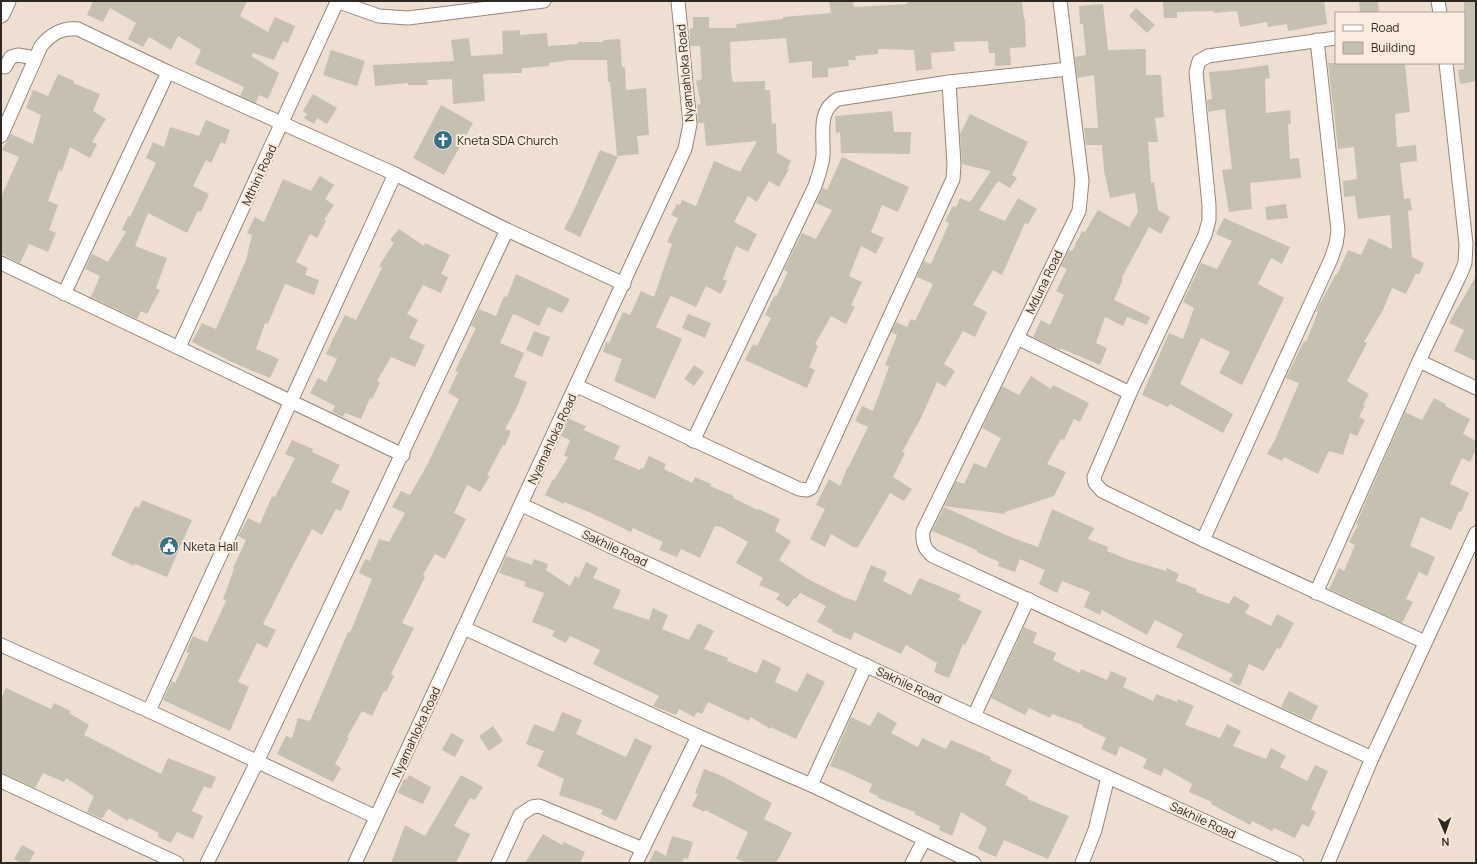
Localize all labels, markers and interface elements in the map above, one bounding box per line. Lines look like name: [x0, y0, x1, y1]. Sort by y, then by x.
legend: [1335, 12, 1465, 64]
text: Road: [1371, 19, 1399, 36]
street label: Nyamahloka Road: [672, 23, 698, 123]
text: Building: [1371, 39, 1415, 56]
church icon: Kneta SDA Church: [432, 129, 454, 151]
place label: Kneta SDA Church: [457, 132, 558, 149]
street label: Mthini Road: [237, 142, 281, 208]
street label: Mduna Road: [1021, 247, 1067, 317]
street label: Nyamahloka Road: [524, 391, 580, 487]
street label: Sakhile Road: [579, 525, 651, 571]
public building icon: Nketa Hall: [158, 535, 180, 557]
place label: Nketa Hall: [183, 538, 238, 555]
street label: Sakhile Road: [873, 662, 945, 708]
street label: Nyamahloka Road: [388, 684, 444, 780]
street label: Sakhile Road: [1167, 797, 1239, 843]
north arrow: [1425, 812, 1465, 852]
text: N: [1441, 835, 1450, 850]

